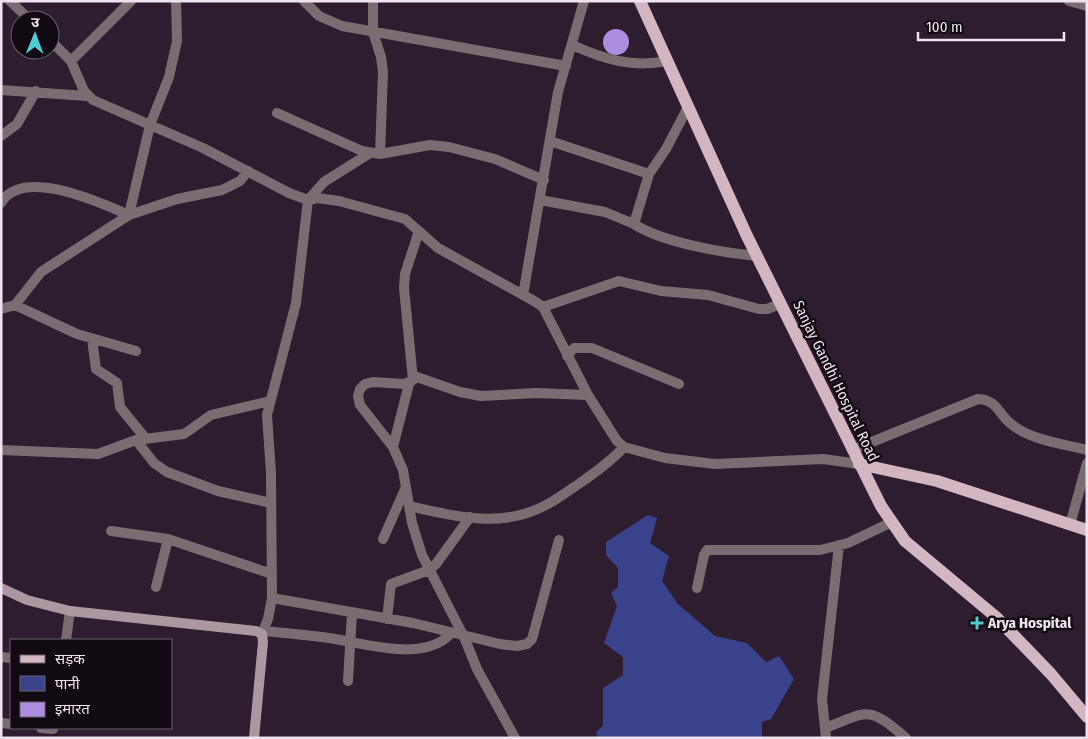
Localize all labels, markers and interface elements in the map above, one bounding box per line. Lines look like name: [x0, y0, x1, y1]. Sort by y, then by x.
north arrow: [10, 10, 60, 60]
scale bar: [918, 10, 1064, 42]
text: उ: [31, 14, 40, 31]
text: 100 m: [926, 18, 963, 36]
street label: Sanjay Gandhi Hospital Road: [789, 298, 883, 464]
place label: Arya Hospital: [987, 614, 1072, 632]
marker: Arya Hospital: [970, 616, 984, 630]
legend: [10, 639, 172, 729]
text: सड़क: [55, 650, 85, 668]
text: पानी: [55, 675, 81, 693]
text: इमारत: [55, 700, 90, 718]

